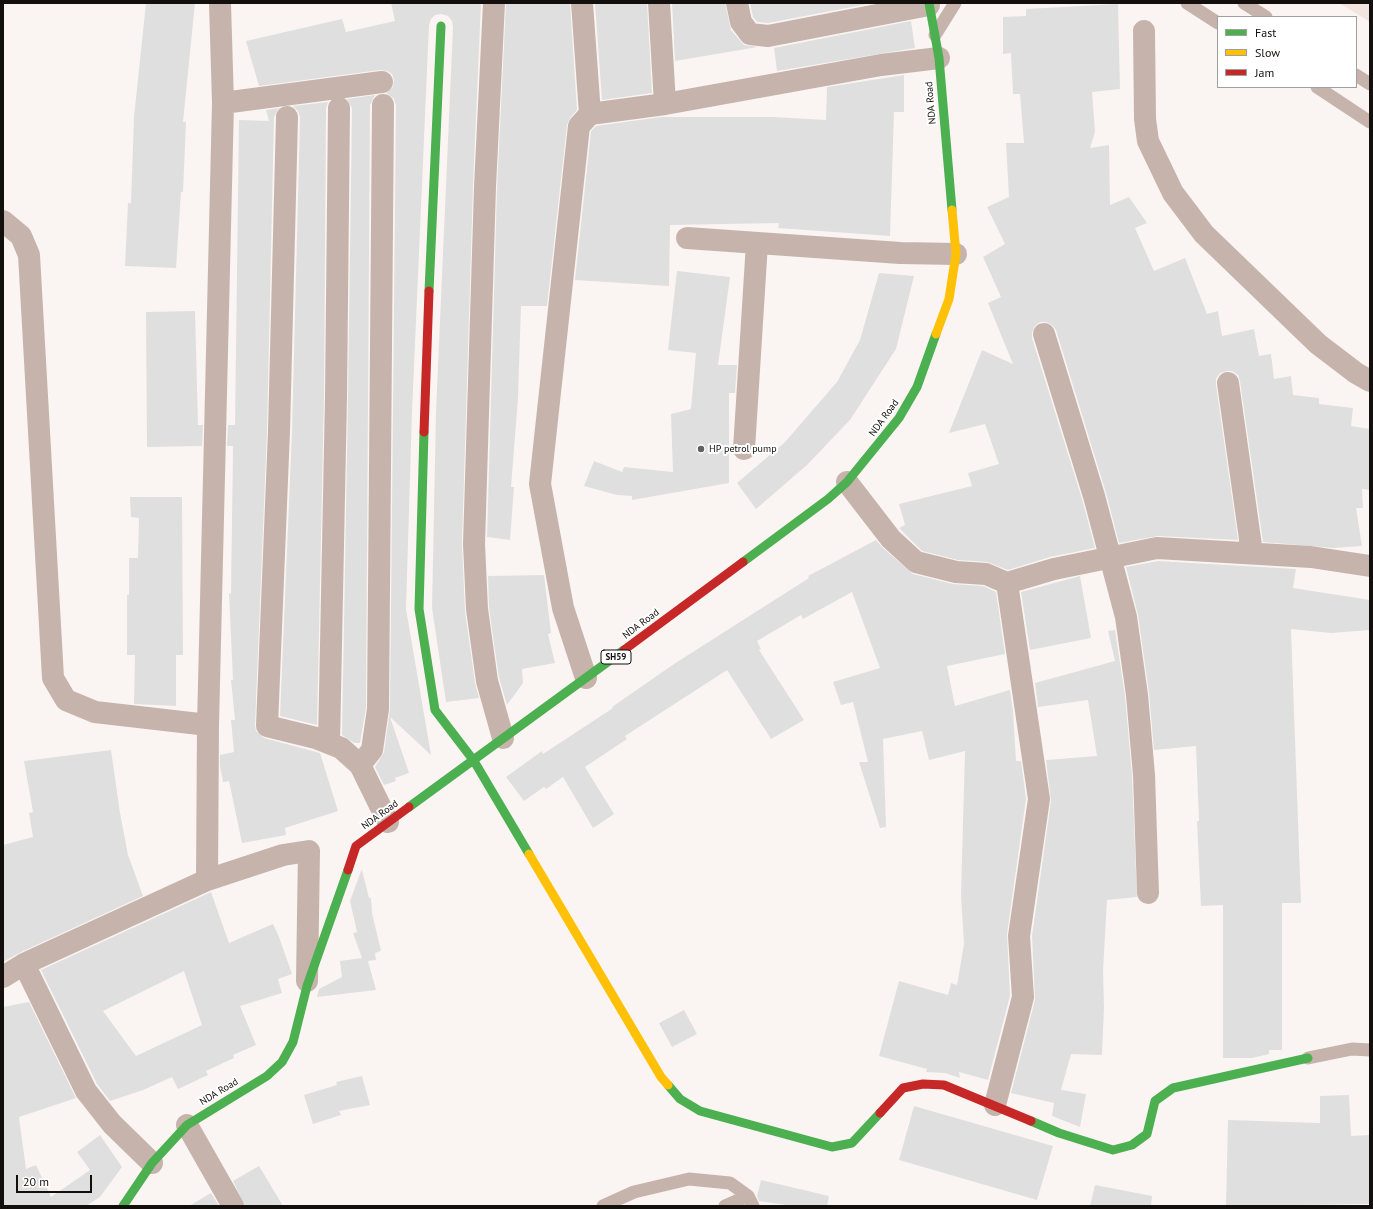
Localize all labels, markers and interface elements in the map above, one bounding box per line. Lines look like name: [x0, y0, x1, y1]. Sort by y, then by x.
legend: [1217, 16, 1357, 88]
text: Fast: [1255, 25, 1276, 40]
text: Slow: [1255, 45, 1280, 60]
text: Jam: [1255, 65, 1274, 80]
street label: NDA Road: [923, 81, 939, 125]
street label: NDA Road: [867, 397, 901, 439]
place label: HP petrol pump: [709, 443, 777, 455]
marker: HP petrol pump: [696, 444, 706, 454]
street label: NDA Road: [620, 606, 662, 642]
road number: SH59: [601, 650, 631, 664]
street label: NDA Road: [359, 798, 401, 832]
street label: NDA Road: [198, 1076, 240, 1108]
scale bar: [18, 1167, 94, 1193]
text: 20 m: [23, 1174, 49, 1189]

